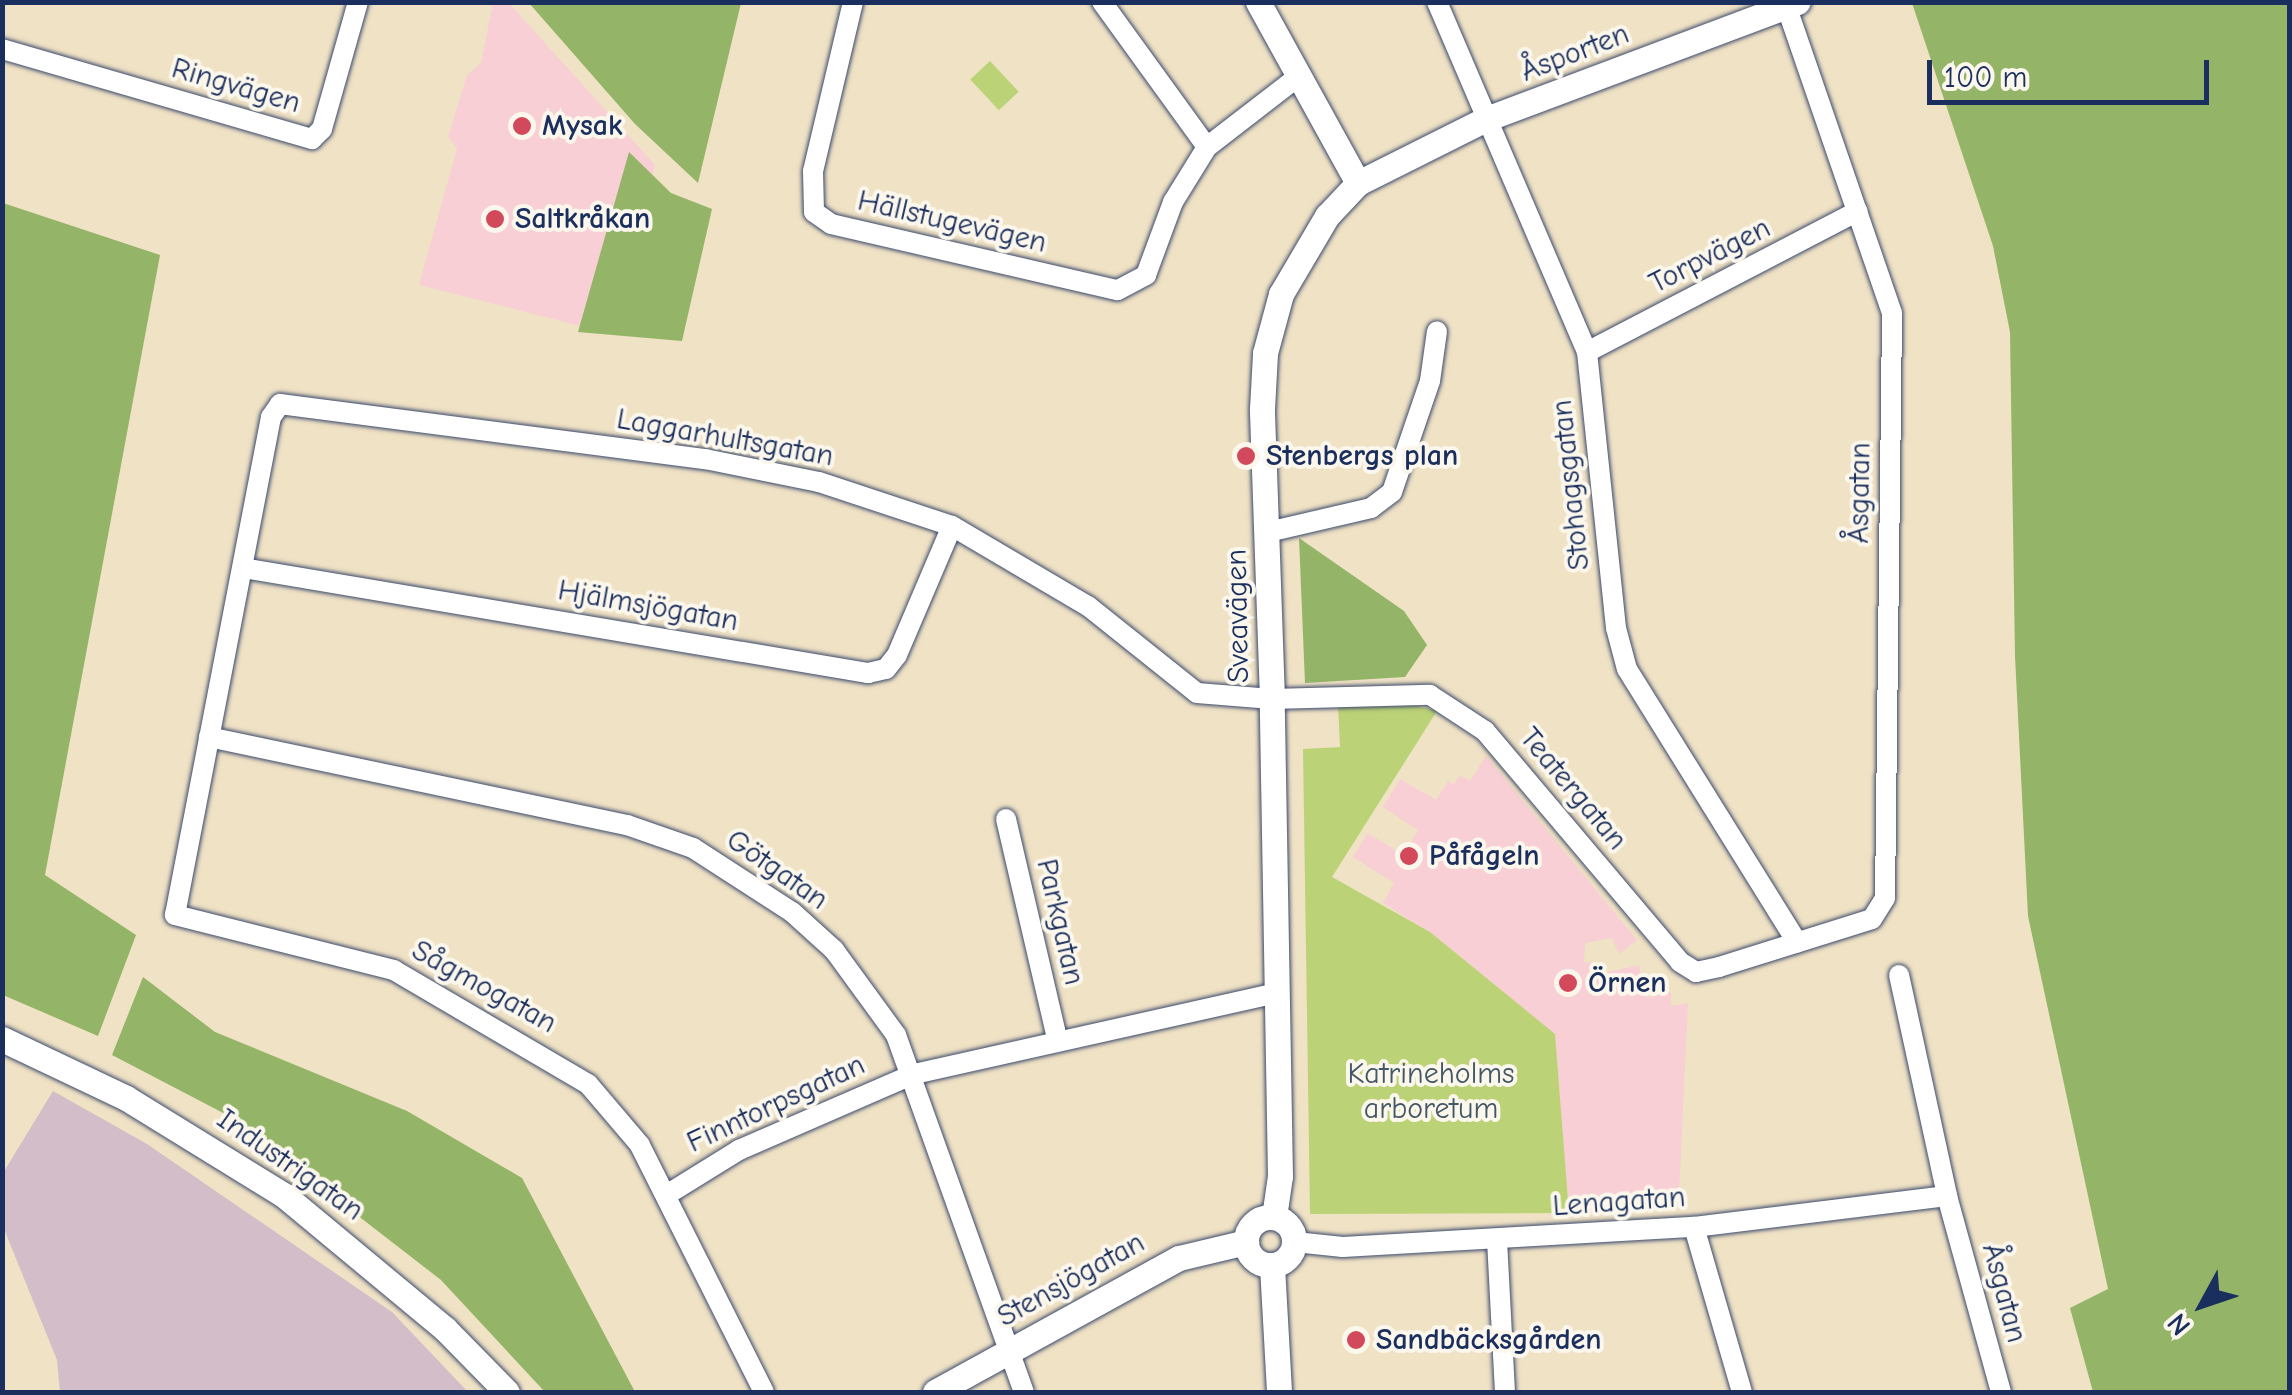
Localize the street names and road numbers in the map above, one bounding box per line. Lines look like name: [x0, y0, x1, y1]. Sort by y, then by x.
street label: Åsporten: [1516, 16, 1634, 90]
street label: Ringvägen: [168, 50, 304, 122]
street label: Hällstugevägen: [854, 183, 1050, 261]
street label: Torpvägen: [1643, 210, 1777, 302]
street label: Stohagsgatan: [1544, 398, 1598, 572]
street label: Laggarhultsgatan: [614, 401, 836, 475]
street label: Åsgatan: [1841, 442, 1879, 544]
street label: Sveavägen: [1219, 549, 1257, 683]
street label: Hjälmsjögatan: [555, 572, 741, 640]
street label: Teatergatan: [1511, 720, 1635, 858]
street label: Götgatan: [719, 822, 835, 918]
street label: Parkgatan: [1028, 856, 1092, 988]
street label: Sågmogatan: [405, 933, 563, 1041]
street label: Finntorpsgatan: [681, 1047, 871, 1161]
street label: Industrigatan: [210, 1101, 370, 1229]
street label: Lenagatan: [1552, 1179, 1686, 1225]
street label: Stensjögatan: [991, 1225, 1151, 1335]
street label: Åsgatan: [1974, 1240, 2034, 1346]

